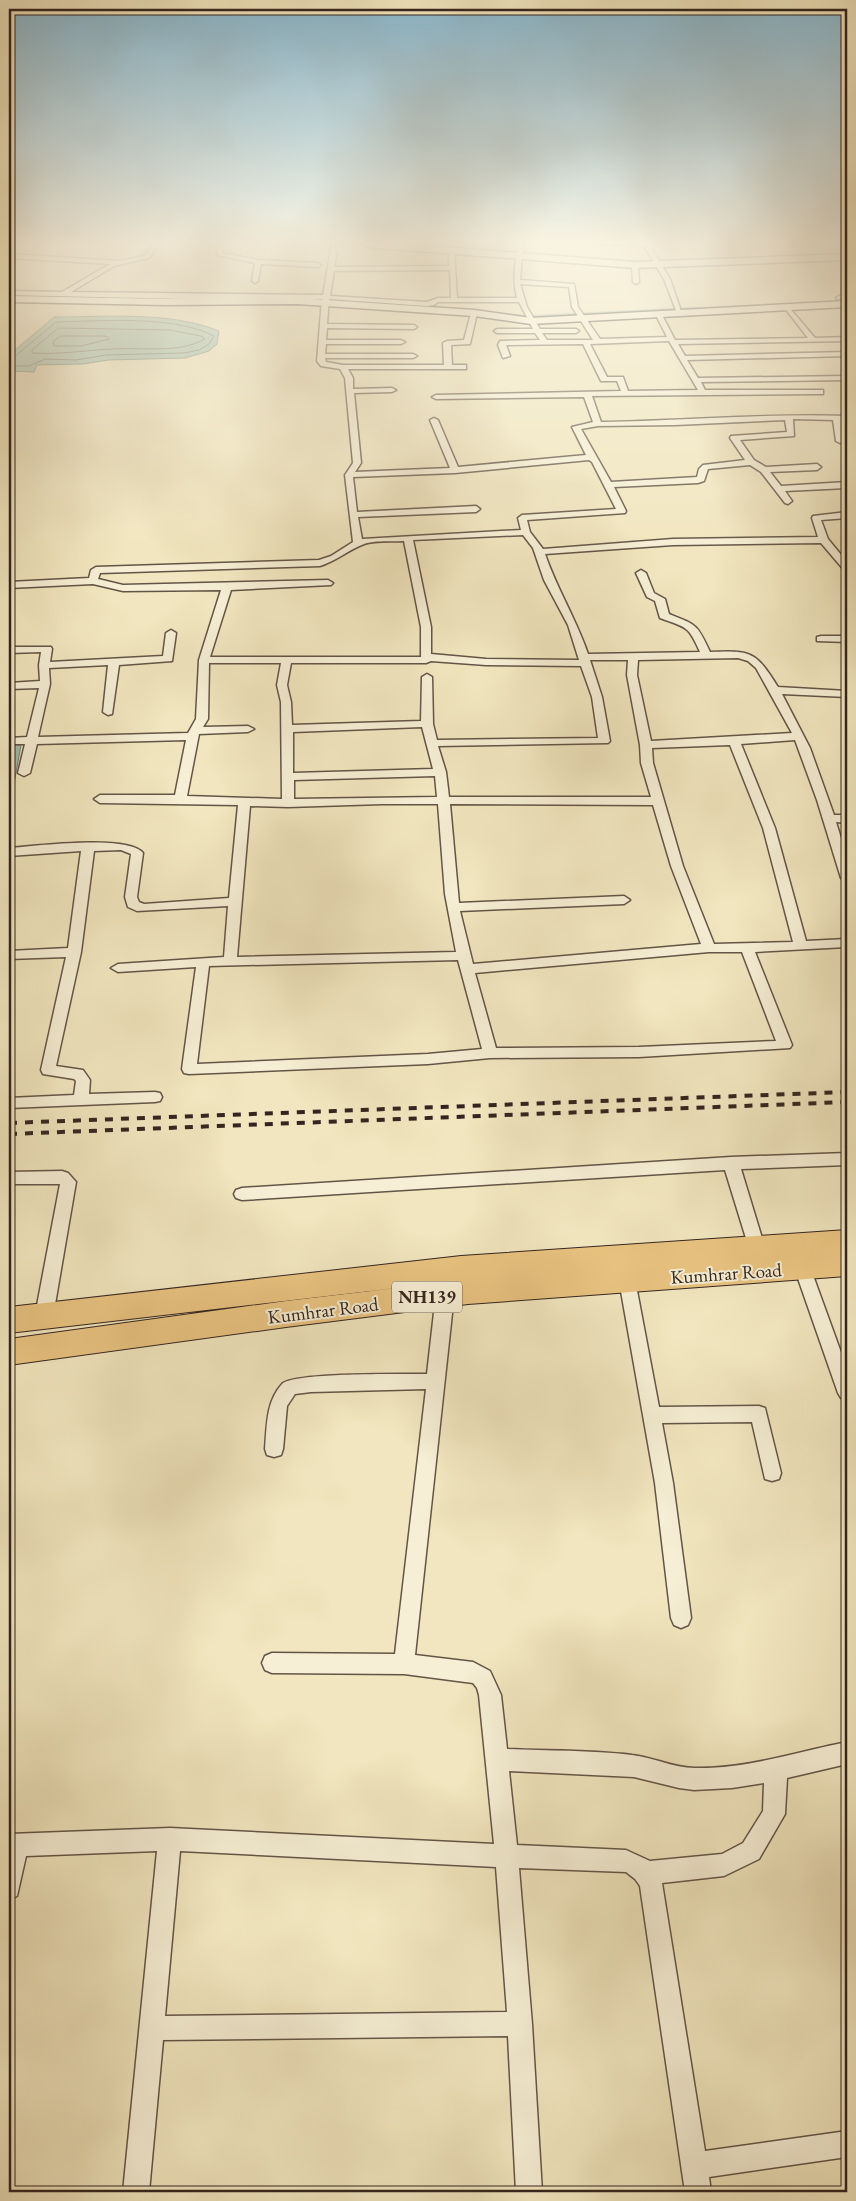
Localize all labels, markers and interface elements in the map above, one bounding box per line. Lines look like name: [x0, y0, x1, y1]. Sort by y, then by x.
street label: Kumhrar Road: [670, 1257, 783, 1290]
road number: NH139: [392, 1281, 462, 1312]
street label: Kumhrar Road: [266, 1291, 380, 1330]

